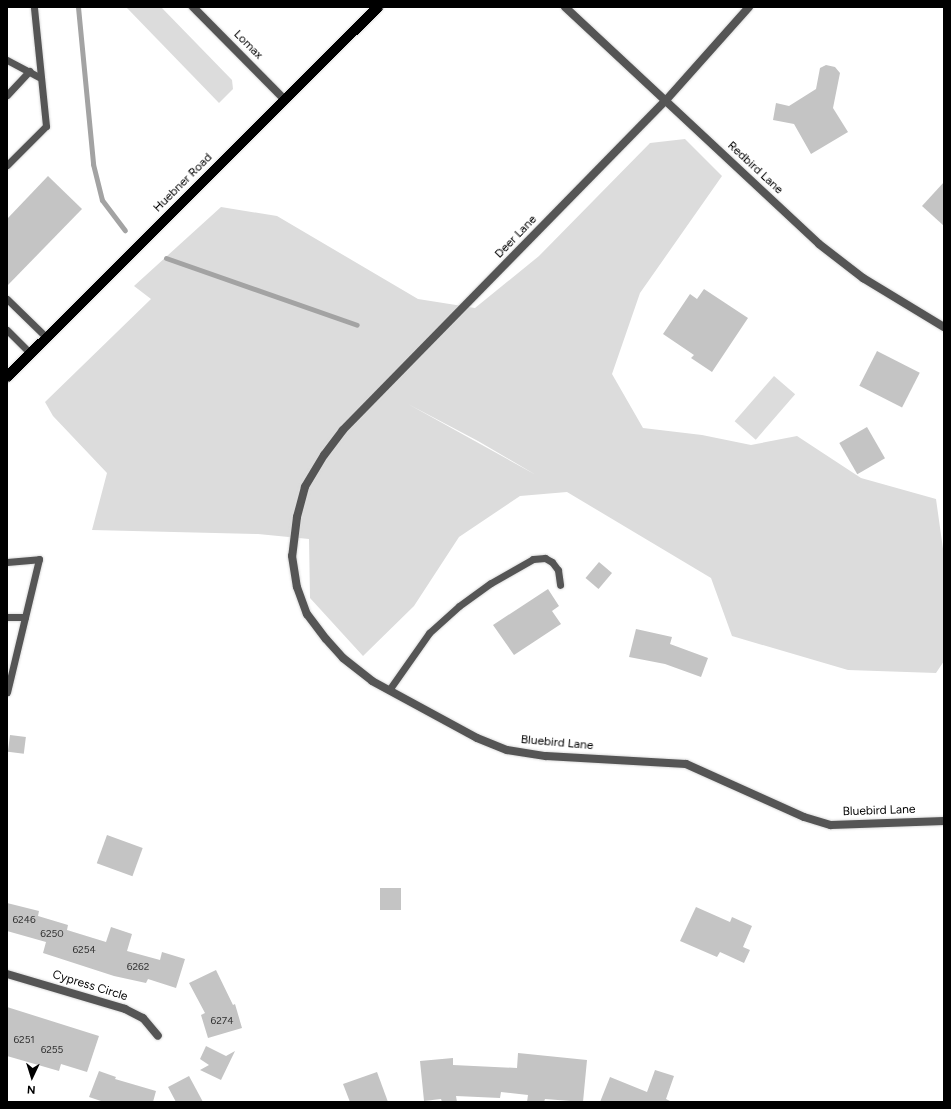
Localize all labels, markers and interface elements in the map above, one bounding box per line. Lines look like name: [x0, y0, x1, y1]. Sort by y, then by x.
street label: Lomax: [230, 27, 266, 63]
street label: Redbird Lane: [724, 139, 786, 197]
street label: Huebner Road: [151, 151, 215, 215]
street label: Deer Lane: [492, 213, 540, 261]
street label: Bluebird Lane: [520, 733, 594, 753]
street label: Bluebird Lane: [842, 803, 916, 819]
house number: 6246: [12, 914, 36, 926]
house number: 6250: [40, 928, 64, 940]
house number: 6254: [72, 944, 96, 956]
house number: 6262: [127, 961, 149, 973]
street label: Cypress Circle: [51, 968, 129, 1004]
house number: 6274: [211, 1015, 233, 1027]
house number: 6251: [13, 1034, 35, 1046]
house number: 6255: [41, 1044, 63, 1056]
north arrow: [12, 1057, 52, 1097]
text: N: [26, 1083, 36, 1096]

